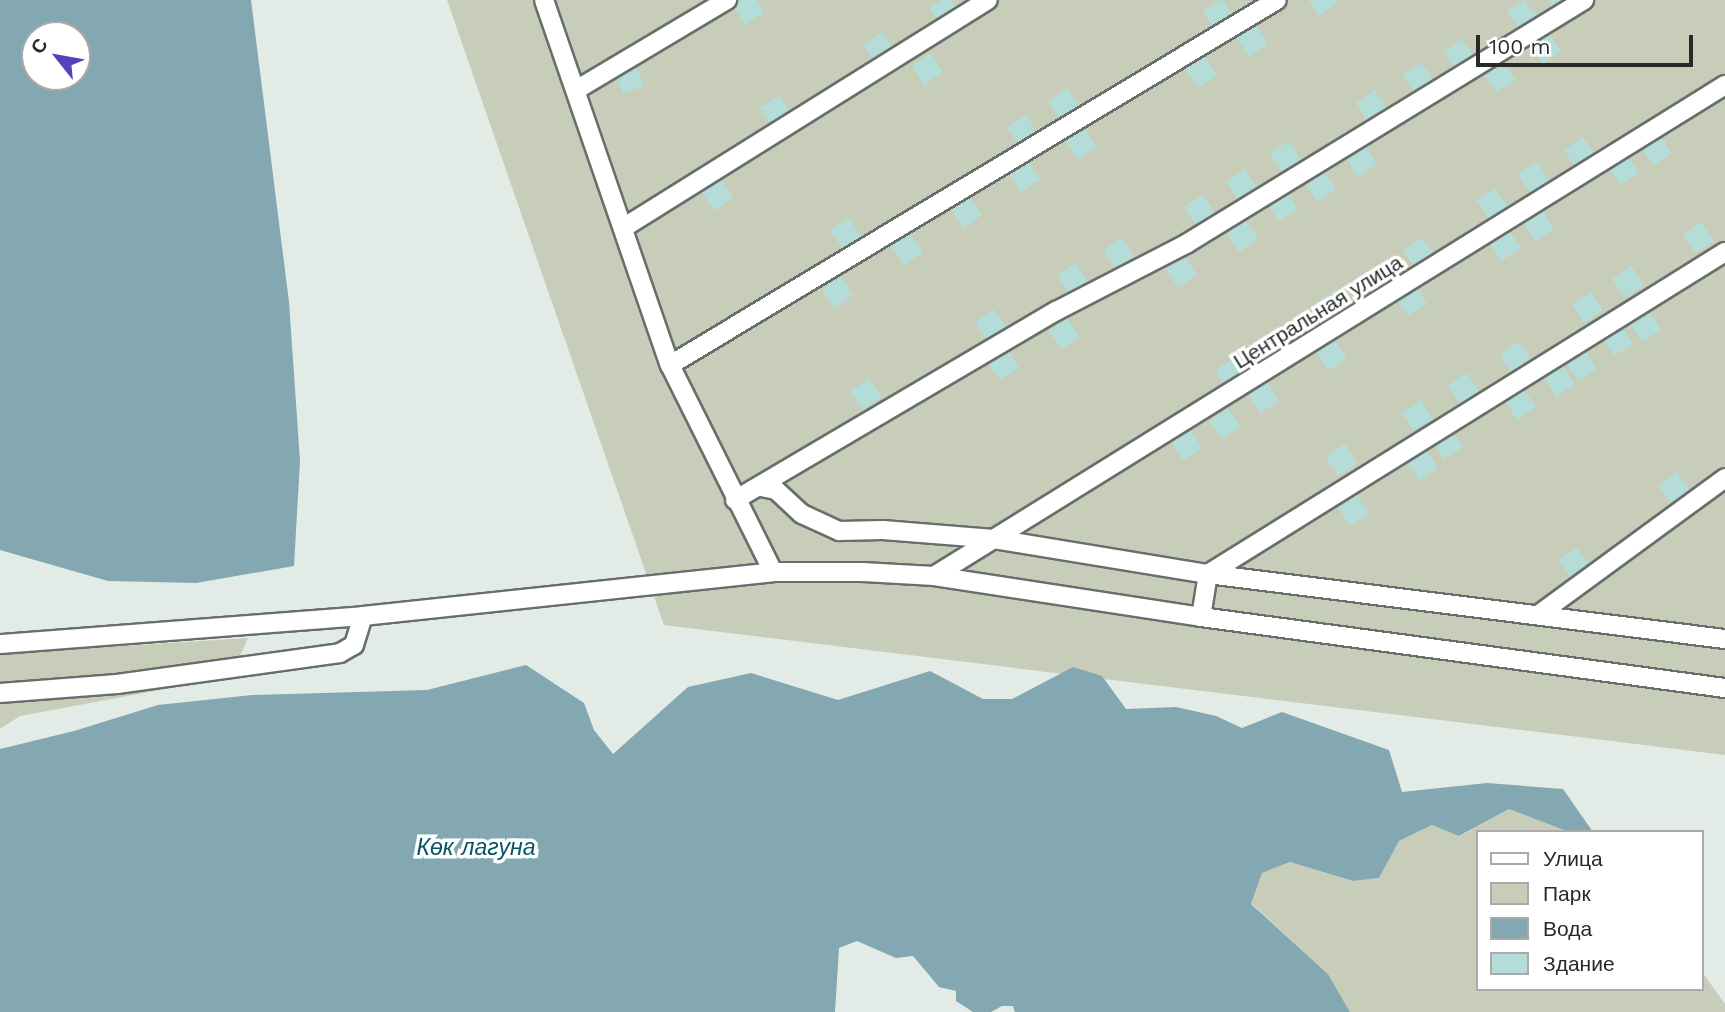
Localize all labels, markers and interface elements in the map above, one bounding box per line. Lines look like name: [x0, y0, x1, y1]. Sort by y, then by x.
north arrow: [21, 21, 91, 91]
scale bar: [1480, 21, 1697, 65]
text: С: [26, 34, 53, 58]
text: 100 m: [1489, 34, 1551, 59]
street label: Центральная улица: [1229, 250, 1407, 374]
legend: [1476, 830, 1704, 991]
water label: Көк лагуна: [417, 834, 535, 862]
text: Улица: [1543, 846, 1603, 871]
text: Парк: [1543, 881, 1591, 906]
text: Вода: [1543, 916, 1592, 941]
text: Здание: [1543, 951, 1615, 976]

